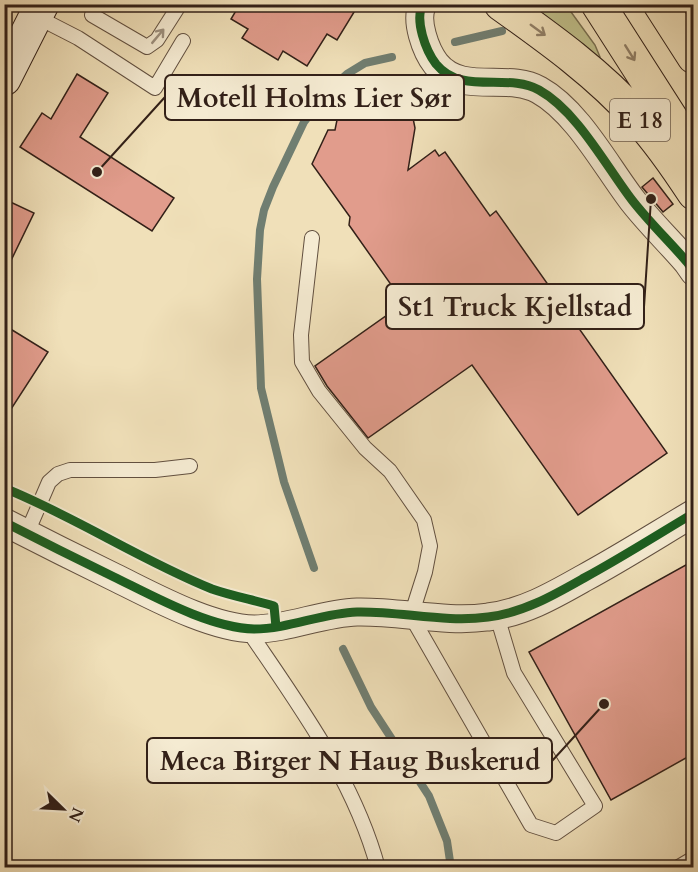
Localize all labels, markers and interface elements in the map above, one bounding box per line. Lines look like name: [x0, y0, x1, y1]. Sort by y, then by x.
one-way arrow: [529, 24, 545, 37]
one-way arrow: [152, 28, 165, 44]
one-way arrow: [624, 44, 636, 61]
callout: Motell Holms Lier Sør: [165, 75, 464, 120]
text: Motell Holms Lier Sør: [177, 80, 452, 117]
road number: E 18: [610, 99, 670, 141]
callout: St1 Truck Kjellstad: [386, 284, 644, 329]
text: St1 Truck Kjellstad: [398, 289, 633, 326]
callout: Meca Birger N Haug Buskerud: [147, 738, 552, 783]
text: Meca Birger N Haug Buskerud: [160, 743, 541, 780]
north arrow: [33, 779, 93, 839]
text: N: [63, 804, 89, 826]

